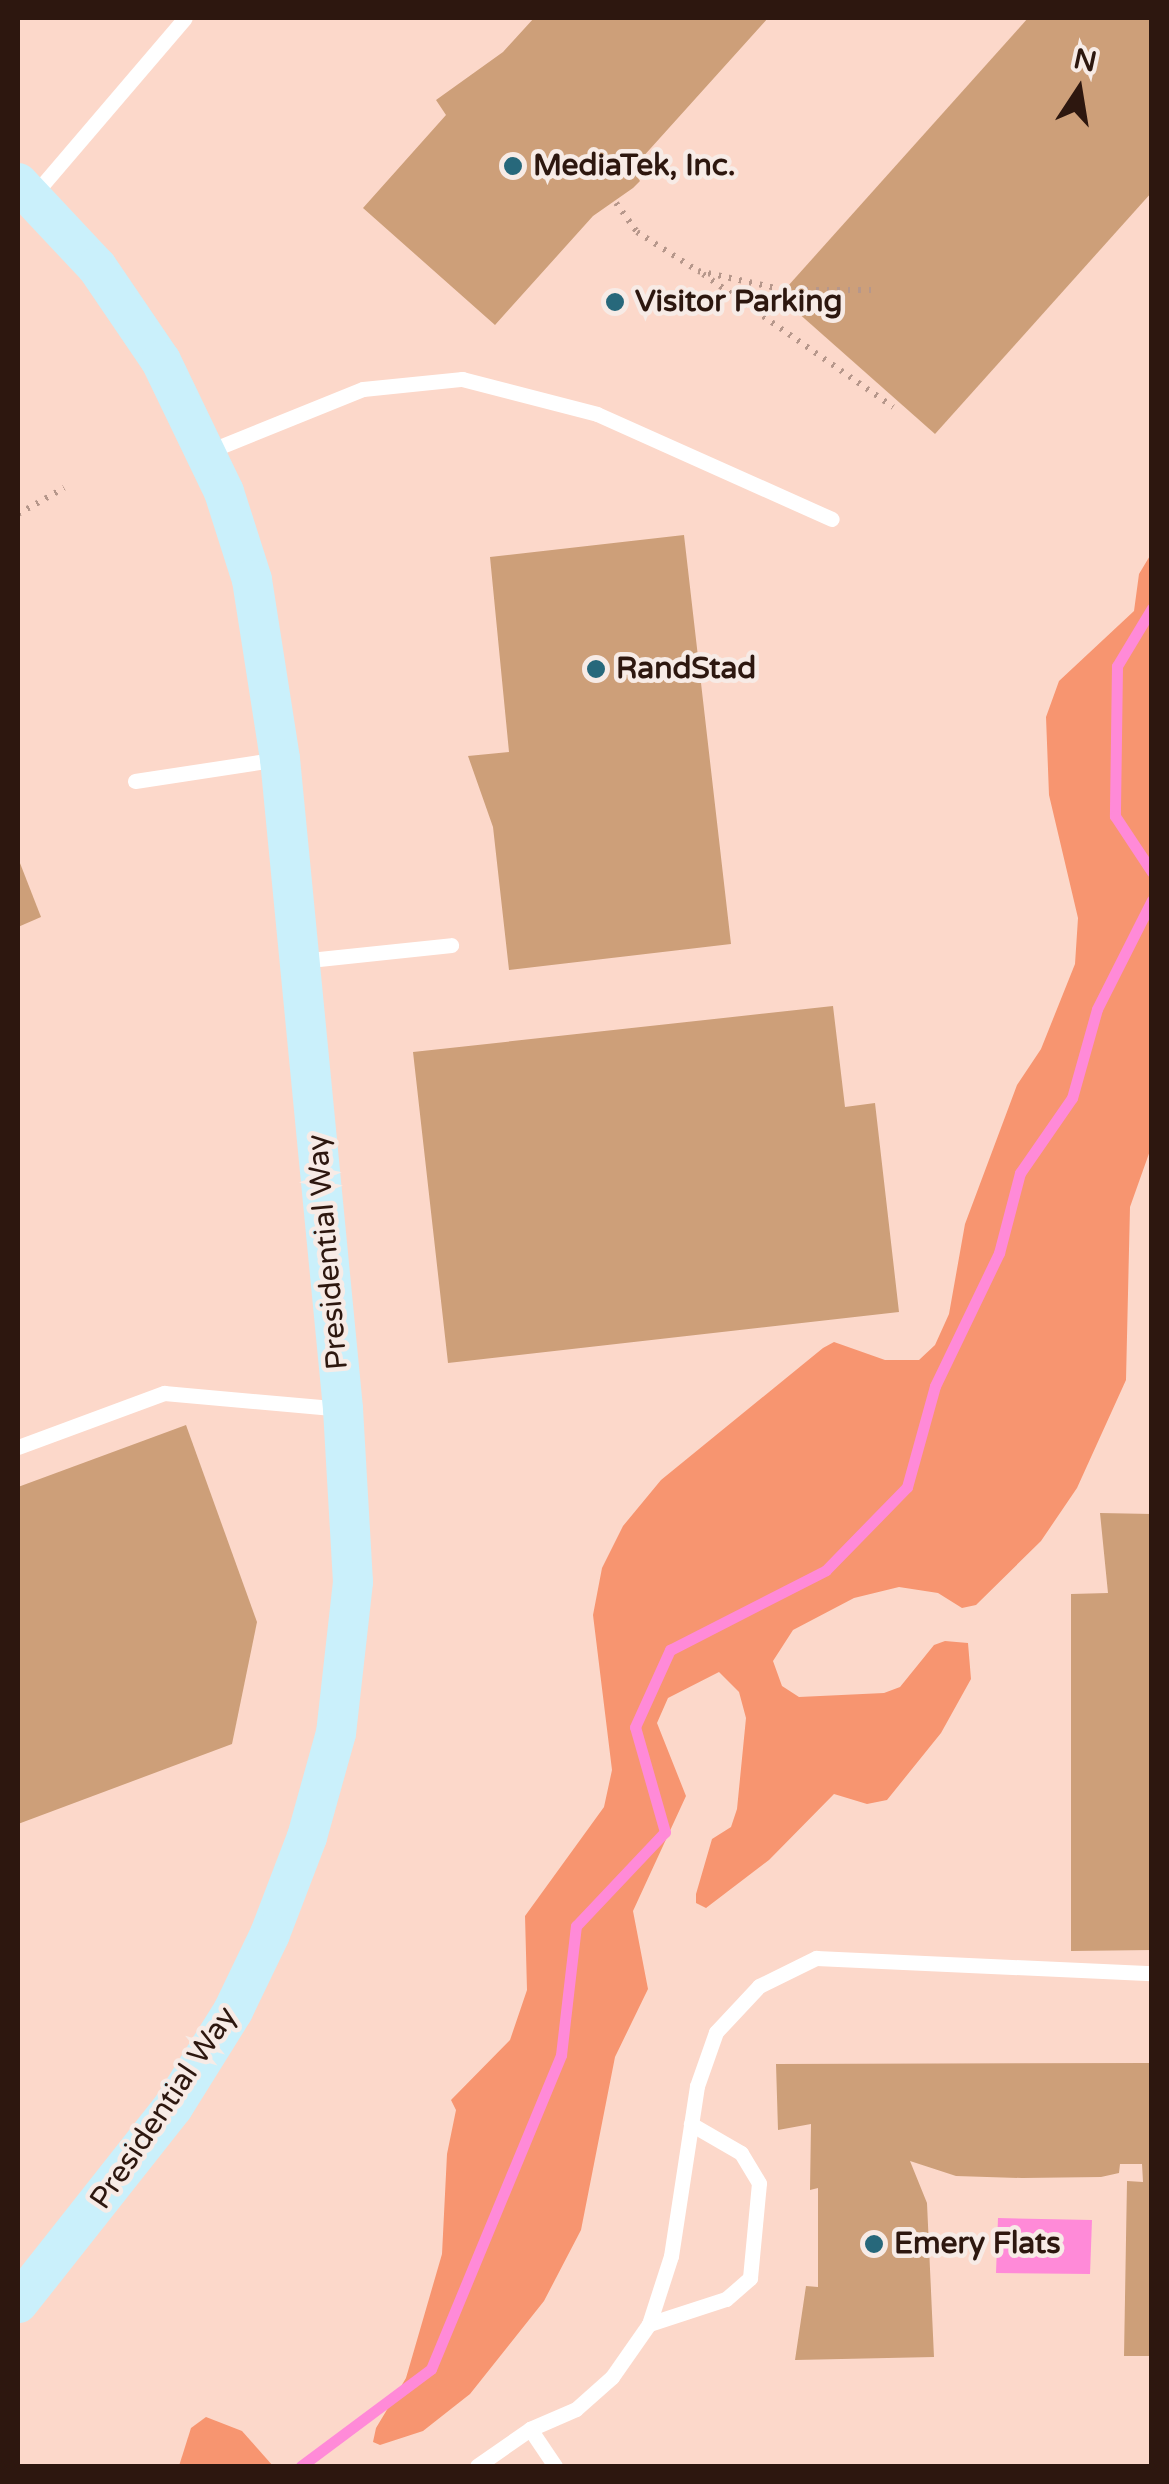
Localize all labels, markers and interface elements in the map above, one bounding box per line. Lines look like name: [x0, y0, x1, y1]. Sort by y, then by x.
north arrow: [1029, 40, 1129, 140]
text: N: [1071, 42, 1100, 80]
place label: MediaTek, Inc.: [533, 148, 735, 184]
marker: MediaTek, Inc.: [502, 155, 524, 177]
place label: Visitor Parking: [635, 284, 842, 320]
marker: Visitor Parking: [604, 291, 626, 313]
place label: RandStad: [616, 651, 756, 687]
marker: RandStad: [585, 658, 607, 680]
street label: Presidential Way: [300, 1133, 356, 1371]
street label: Presidential Way: [83, 2000, 245, 2216]
place label: Emery Flats: [894, 2226, 1061, 2262]
marker: Emery Flats: [863, 2233, 885, 2255]

